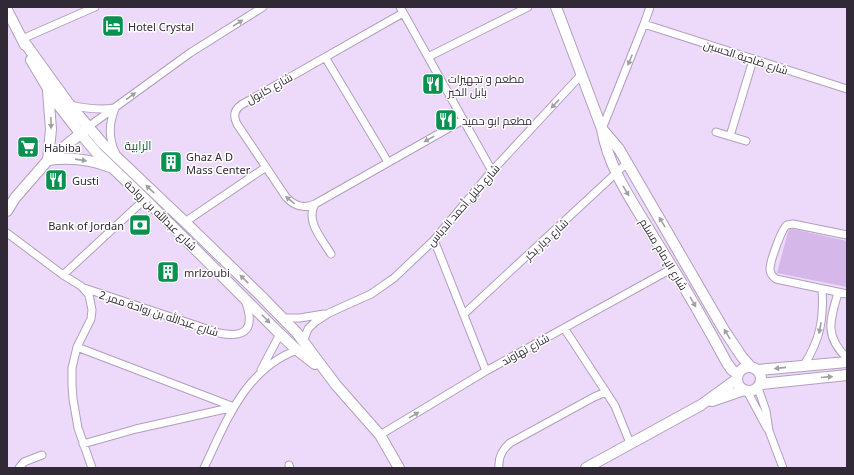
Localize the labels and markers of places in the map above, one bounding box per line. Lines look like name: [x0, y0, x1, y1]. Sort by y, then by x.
hotel icon: Hotel Crystal: [100, 13, 126, 39]
place label: Hotel Crystal: [128, 19, 194, 34]
restaurant icon: مطعم و تجهيزات بابل الخير: [420, 71, 446, 97]
place label: مطعم و تجهيزات بابل الخير: [447, 71, 524, 99]
restaurant icon: مطعم ابو حميد: [433, 107, 459, 133]
place label: مطعم ابو حميد: [462, 113, 532, 129]
supermarket icon: Habiba: [15, 134, 41, 160]
place label: Habiba: [44, 140, 81, 155]
building icon: Ghaz A D Mass Center: [158, 149, 184, 175]
place label: Ghaz A D Mass Center: [186, 149, 251, 177]
restaurant icon: Gusti: [43, 167, 69, 193]
place label: Gusti: [72, 173, 99, 188]
bank icon: Bank of Jordan: [127, 212, 153, 238]
place label: Bank of Jordan: [48, 218, 124, 233]
building icon: mrlzoubi: [155, 259, 181, 285]
place label: mrlzoubi: [184, 265, 230, 280]

